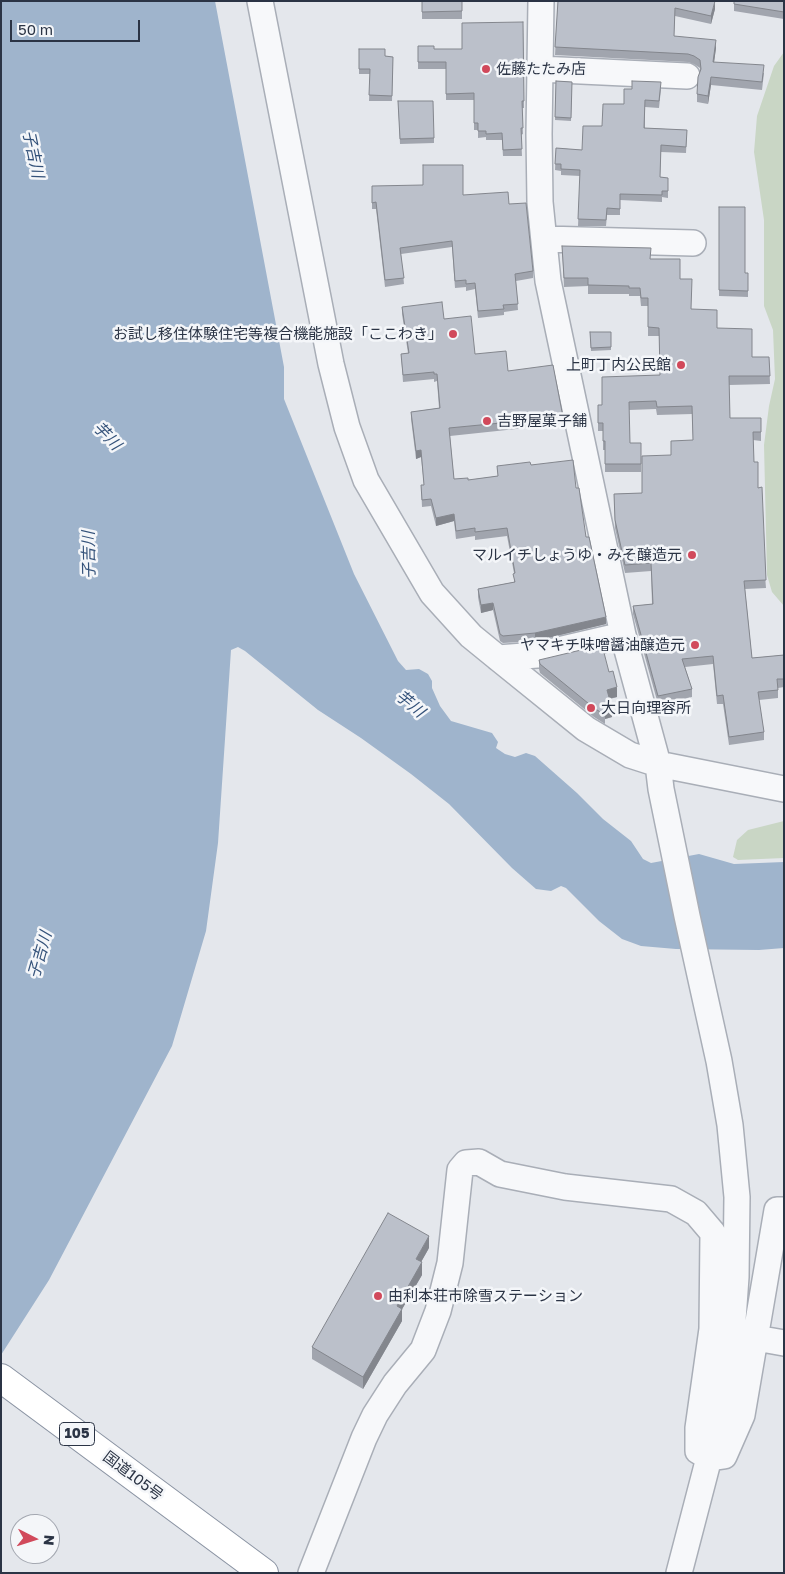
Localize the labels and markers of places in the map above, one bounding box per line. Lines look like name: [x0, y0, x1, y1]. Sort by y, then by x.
place label: 佐藤たたみ店: [496, 60, 586, 78]
marker: 佐藤たたみ店: [480, 63, 492, 75]
place label: お試し移住体験住宅等複合機能施設「ここわき」: [113, 325, 443, 343]
marker: お試し移住体験住宅等複合機能施設「ここわき」: [447, 328, 459, 340]
place label: 上町丁内公民館: [566, 356, 671, 374]
marker: 上町丁内公民館: [675, 359, 687, 371]
place label: 吉野屋菓子舗: [497, 412, 587, 430]
marker: 吉野屋菓子舗: [481, 415, 493, 427]
place label: マルイチしょうゆ・みそ醸造元: [472, 546, 682, 564]
marker: マルイチしょうゆ・みそ醸造元: [686, 549, 698, 561]
place label: ヤマキチ味噌醤油醸造元: [520, 636, 685, 654]
marker: ヤマキチ味噌醤油醸造元: [689, 639, 701, 651]
place label: 大日向理容所: [601, 699, 691, 717]
marker: 大日向理容所: [585, 702, 597, 714]
place label: 由利本荘市除雪ステーション: [388, 1287, 583, 1305]
marker: 由利本荘市除雪ステーション: [372, 1290, 384, 1302]

